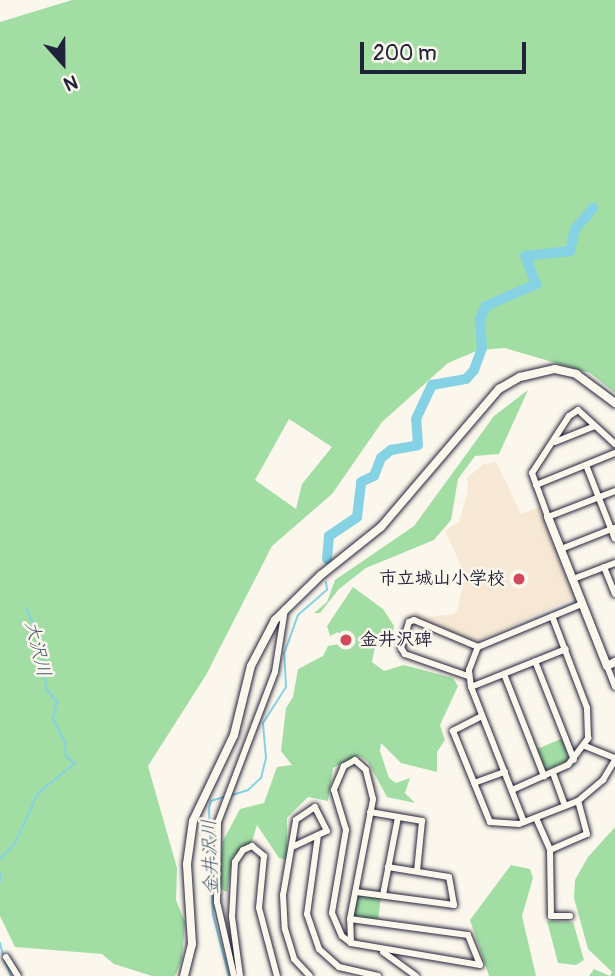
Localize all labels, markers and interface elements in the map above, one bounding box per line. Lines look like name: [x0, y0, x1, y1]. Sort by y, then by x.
north arrow: [28, 28, 98, 98]
scale bar: [363, 28, 529, 72]
text: 200 m: [373, 40, 437, 67]
text: N: [60, 69, 81, 96]
place label: 市立城山小学校: [379, 568, 505, 590]
marker: 市立城山小学校: [511, 571, 527, 587]
water label: 大沢川: [19, 619, 55, 679]
place label: 金井沢碑: [360, 629, 432, 651]
marker: 金井沢碑: [338, 632, 354, 648]
water label: 金井沢川: [198, 819, 224, 895]

